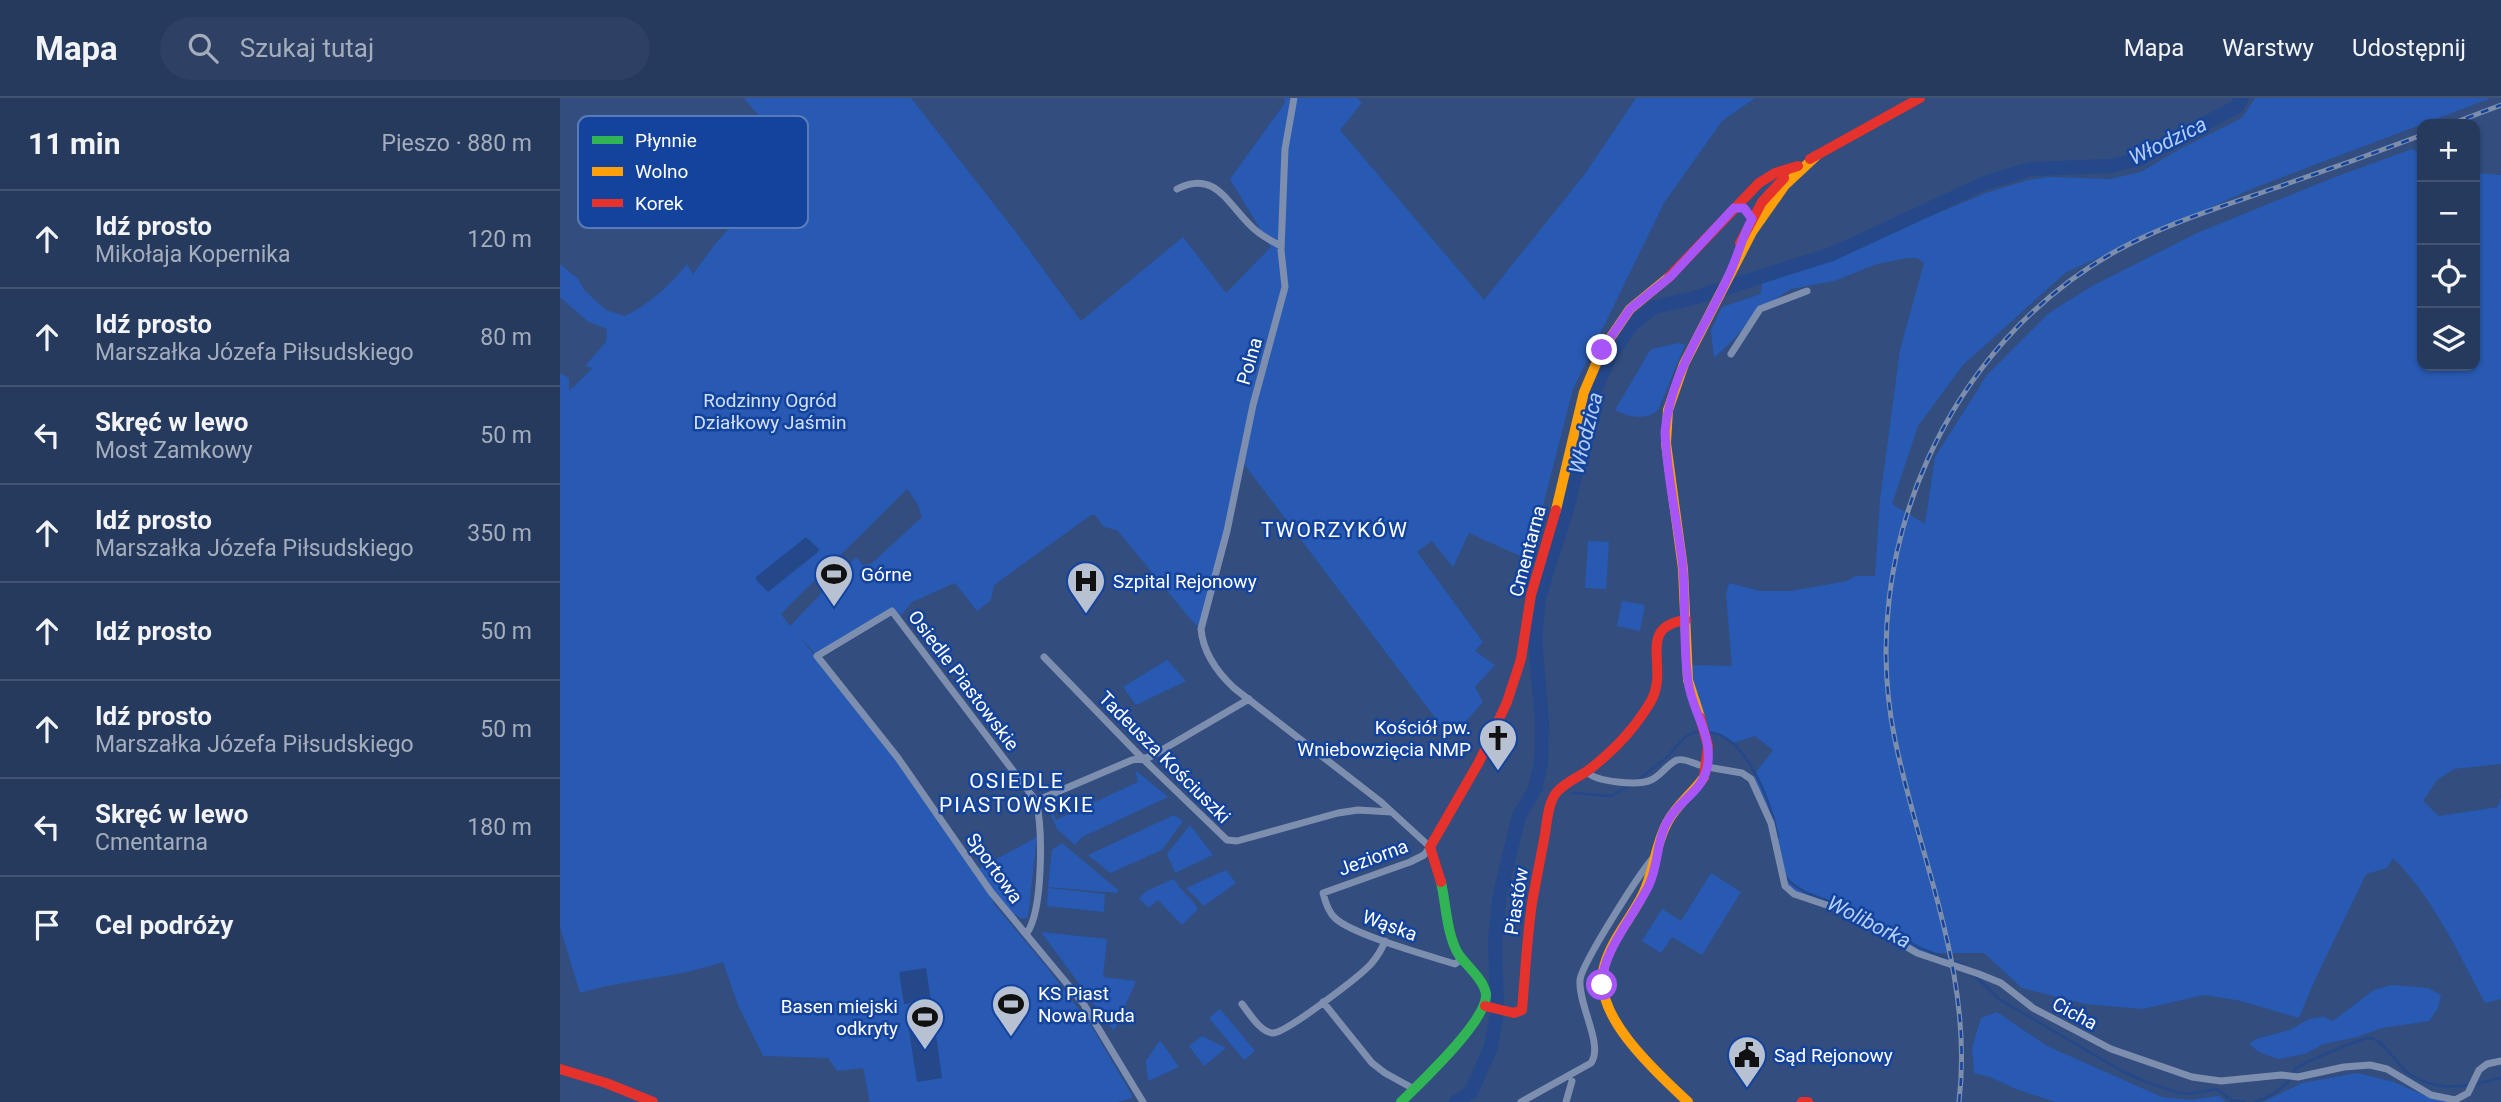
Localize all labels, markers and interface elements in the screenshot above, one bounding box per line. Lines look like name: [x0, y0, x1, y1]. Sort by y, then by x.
search box: [160, 17, 650, 80]
text: Mapa: [35, 29, 118, 68]
icon: search: [184, 29, 222, 67]
text: Szukaj tutaj: [240, 33, 374, 63]
text: Mapa: [2124, 34, 2184, 62]
text: Warstwy: [2222, 34, 2314, 62]
text: Udostępnij: [2352, 34, 2466, 62]
water label: Włodzica: [2125, 112, 2211, 170]
legend: [578, 116, 808, 228]
map controls: [2417, 119, 2480, 371]
button: +: [2417, 119, 2480, 182]
text: 11 min: [28, 126, 121, 161]
text: Płynnie: [635, 129, 697, 152]
text: Pieszo · 880 m: [381, 130, 532, 157]
text: Wolno: [635, 160, 688, 183]
button: −: [2417, 182, 2480, 245]
text: Korek: [635, 192, 684, 215]
text: Idź prosto: [95, 211, 212, 241]
icon: ahead: [28, 220, 66, 258]
text: 120 m: [467, 226, 532, 253]
text: Mikołaja Kopernika: [95, 241, 291, 268]
button: locate: [2417, 245, 2480, 308]
button: layers: [2417, 308, 2480, 371]
text: Idź prosto: [95, 309, 212, 339]
icon: ahead: [28, 318, 66, 356]
text: 80 m: [480, 324, 532, 351]
route end: [1586, 334, 1617, 365]
street label: Polna: [1232, 335, 1267, 387]
text: Marszałka Józefa Piłsudskiego: [95, 339, 414, 366]
park label: Rodzinny Ogród Działkowy Jaśmin: [694, 389, 846, 434]
water label: Włodzica: [1564, 390, 1608, 476]
text: Skręć w lewo: [95, 407, 248, 437]
icon: left: [28, 416, 66, 454]
text: 50 m: [480, 422, 532, 449]
text: Most Zamkowy: [95, 437, 253, 464]
street label: Cmentarna: [1504, 503, 1551, 599]
text: Idź prosto: [95, 505, 212, 535]
icon: ahead: [28, 514, 66, 552]
district label: TWORZYKÓW: [1261, 518, 1409, 542]
text: 350 m: [467, 520, 532, 547]
text: Marszałka Józefa Piłsudskiego: [95, 535, 414, 562]
sports icon: Górne: [813, 553, 855, 608]
hospital icon: Szpital Rejonowy: [1065, 560, 1107, 615]
place label: Górne: [861, 563, 912, 586]
place label: Szpital Rejonowy: [1113, 570, 1257, 593]
street label: Osiedle Piastowskie: [903, 606, 1024, 755]
icon: ahead: [28, 612, 66, 650]
text: Idź prosto: [95, 616, 212, 646]
text: 50 m: [480, 618, 532, 645]
street label: Tadeusza Kościuszki: [1094, 687, 1235, 828]
text: Idź prosto: [95, 701, 212, 731]
icon: ahead: [28, 710, 66, 748]
text: 50 m: [480, 716, 532, 743]
place label: Kościół pw. Wniebowzięcia NMP: [1297, 716, 1471, 761]
church icon: Kościół pw. Wniebowzięcia NMP: [1477, 717, 1519, 772]
text: Marszałka Józefa Piłsudskiego: [95, 731, 414, 758]
district label: OSIEDLE PIASTOWSKIE: [939, 769, 1095, 817]
text: Skręć w lewo: [95, 799, 248, 829]
icon: left: [28, 808, 66, 846]
text: 180 m: [467, 814, 532, 841]
text: Cmentarna: [95, 829, 208, 856]
street label: Sportowa: [961, 829, 1028, 908]
street label: Jeziorna: [1335, 834, 1411, 881]
street label: Piastów: [1500, 866, 1533, 936]
water label: Woliborka: [1823, 891, 1915, 953]
street label: Wąska: [1359, 905, 1420, 946]
icon: arrive: [28, 906, 66, 944]
text: Cel podróży: [95, 910, 233, 940]
route start: [1586, 969, 1617, 1000]
place label: KS Piast Nowa Ruda: [1038, 982, 1135, 1027]
sports icon: KS Piast Nowa Ruda: [990, 983, 1032, 1038]
street label: Cicha: [2048, 992, 2101, 1035]
place label: Basen miejski odkryty: [781, 995, 898, 1040]
sports icon: Basen miejski odkryty: [904, 996, 946, 1051]
public building icon: Sąd Rejonowy: [1726, 1034, 1768, 1089]
place label: Sąd Rejonowy: [1774, 1044, 1893, 1067]

